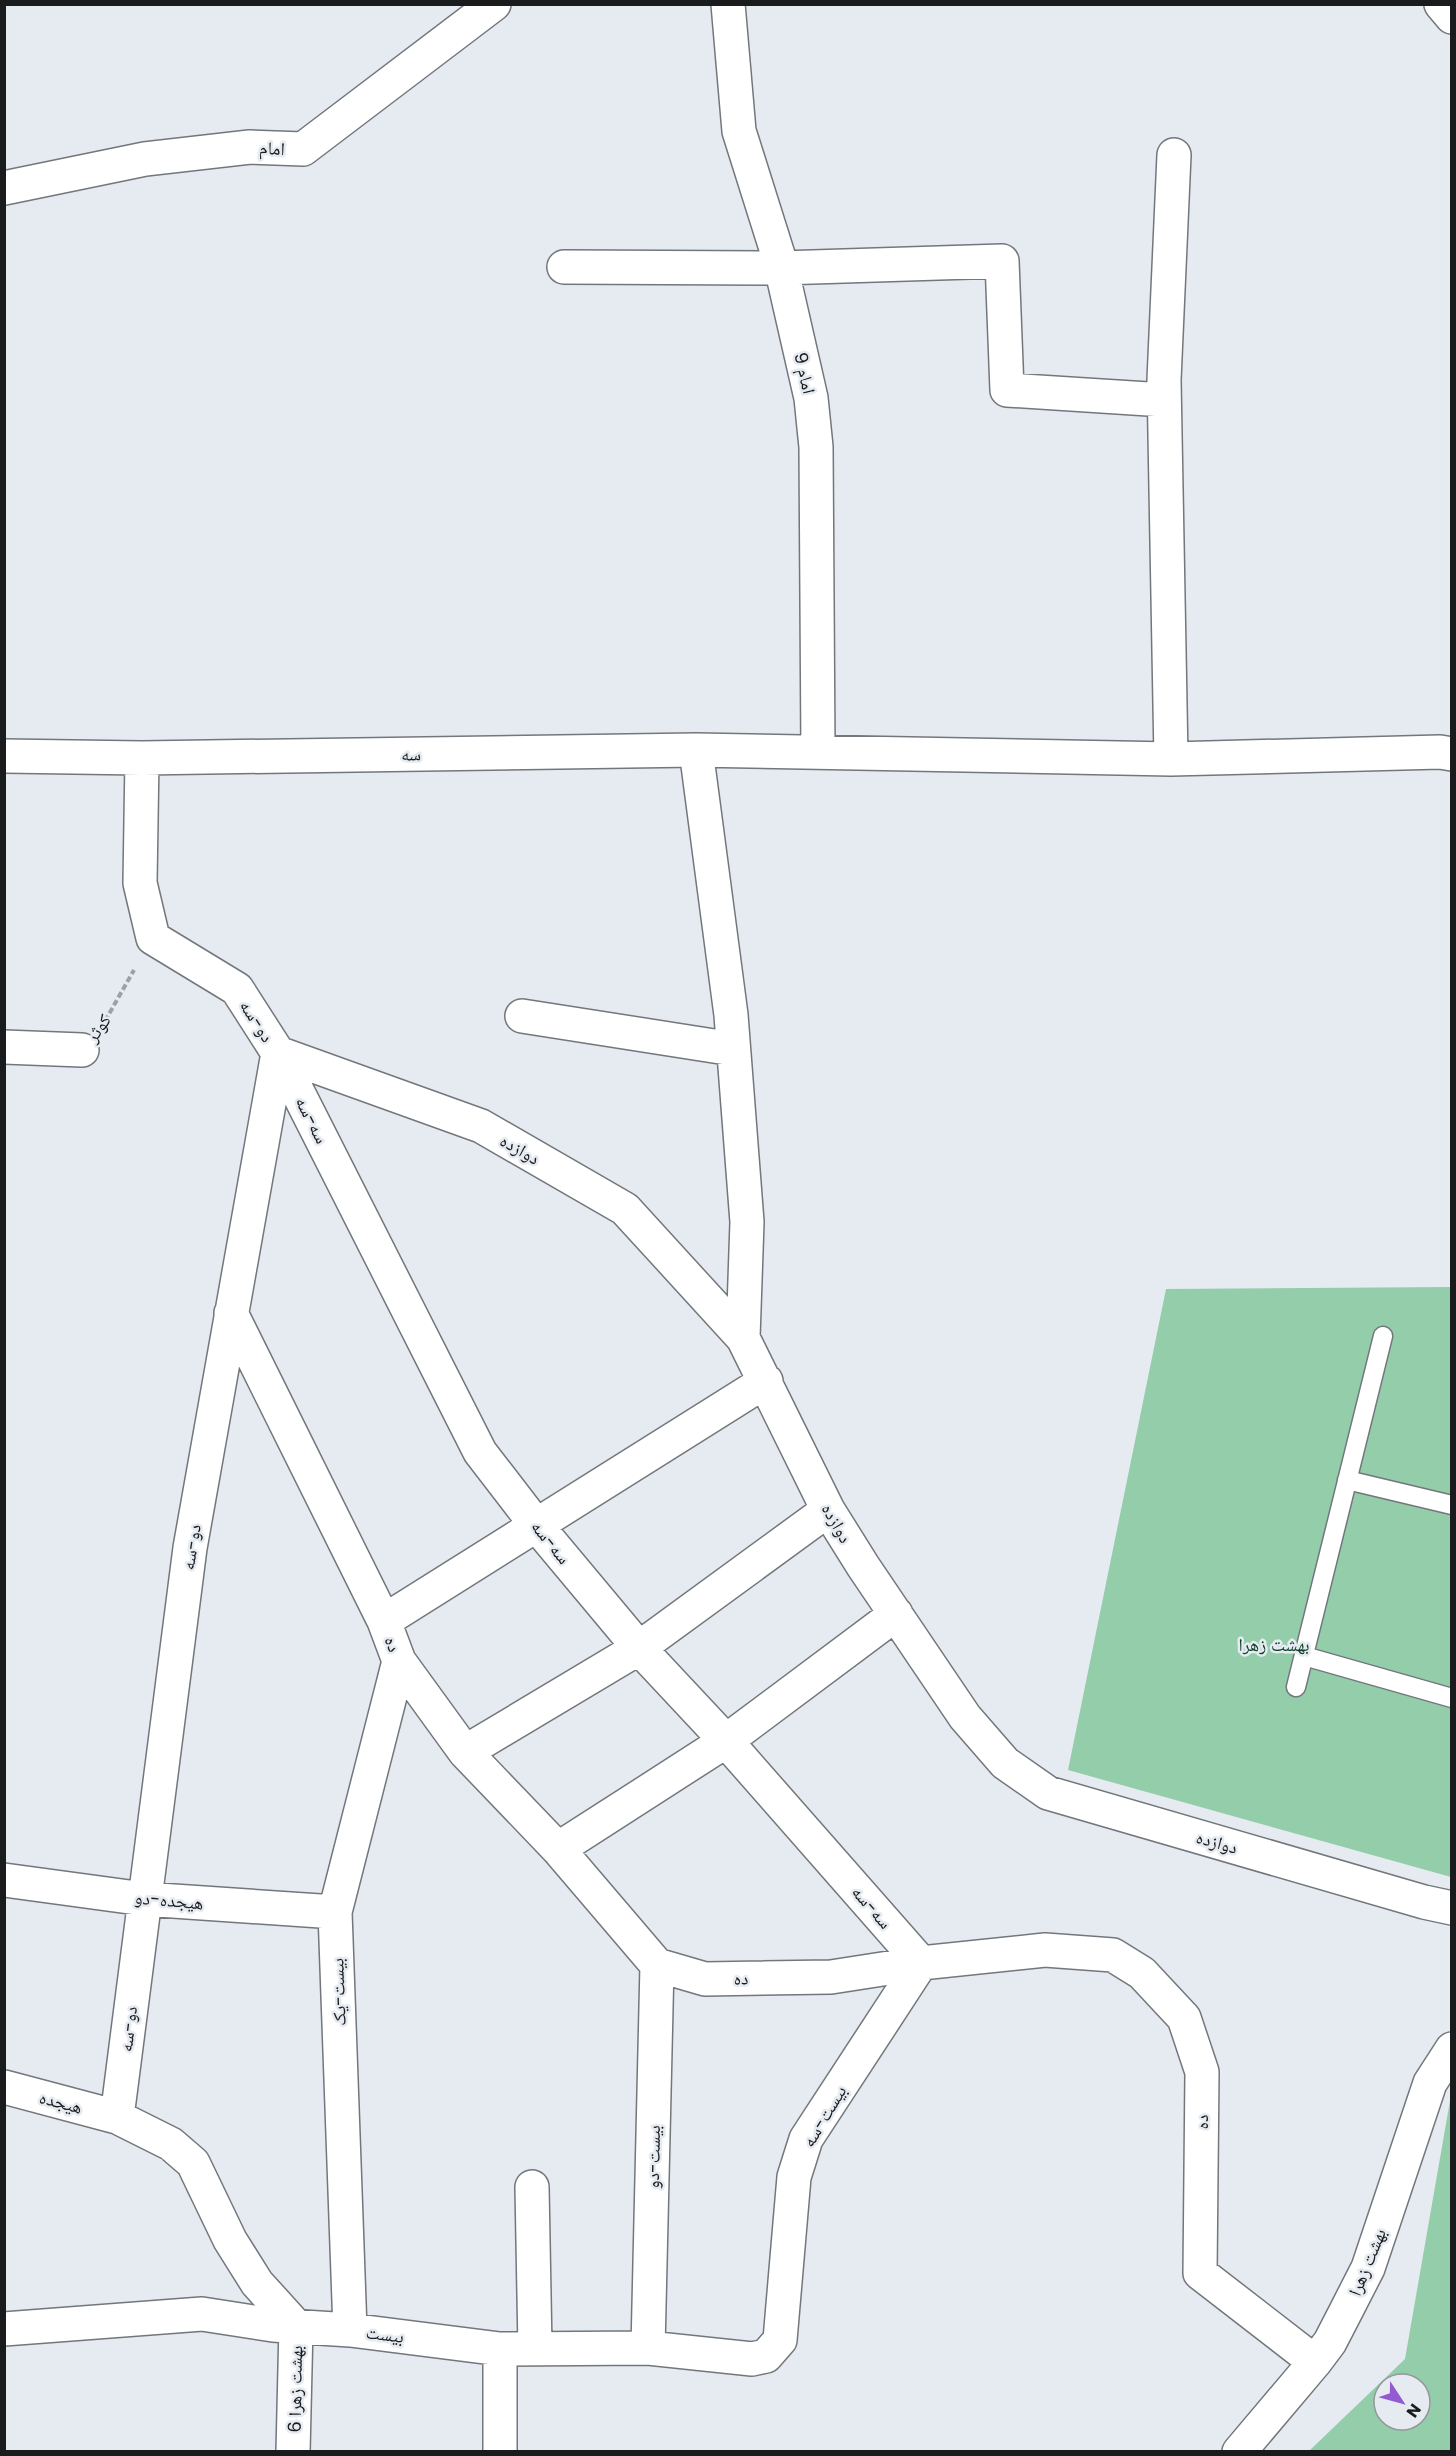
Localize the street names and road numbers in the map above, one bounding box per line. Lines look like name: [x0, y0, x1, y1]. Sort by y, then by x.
street label: امام: [258, 135, 286, 161]
street label: امام 9: [788, 350, 822, 396]
street label: سه: [401, 741, 421, 767]
street label: دو-سه: [234, 995, 280, 1047]
street label: کوثر: [79, 1008, 117, 1048]
street label: سه-سه: [290, 1092, 334, 1148]
street label: دوازده: [496, 1128, 544, 1170]
street label: دوازده: [816, 1499, 858, 1547]
street label: سه-سه: [526, 1515, 576, 1569]
street label: دو-سه: [175, 1522, 207, 1572]
street label: ده: [379, 1633, 407, 1655]
street label: دوازده: [1193, 1824, 1241, 1860]
street label: سه-سه: [846, 1880, 898, 1934]
street label: هیجده-دو: [133, 1885, 205, 1915]
street label: بیست-یک: [324, 1957, 352, 2026]
street label: ده: [733, 1965, 749, 1991]
street label: دو-سه: [113, 2005, 143, 2053]
street label: بیست-سه: [796, 2080, 852, 2152]
street label: هیجده: [37, 2084, 85, 2120]
street label: ده: [1189, 2115, 1214, 2129]
street label: بیست-دو: [640, 2125, 666, 2189]
street label: بهشت زهرا: [1342, 2224, 1392, 2300]
street label: بیست: [365, 2319, 405, 2349]
street label: بهشت زهرا 6: [282, 2345, 308, 2433]

